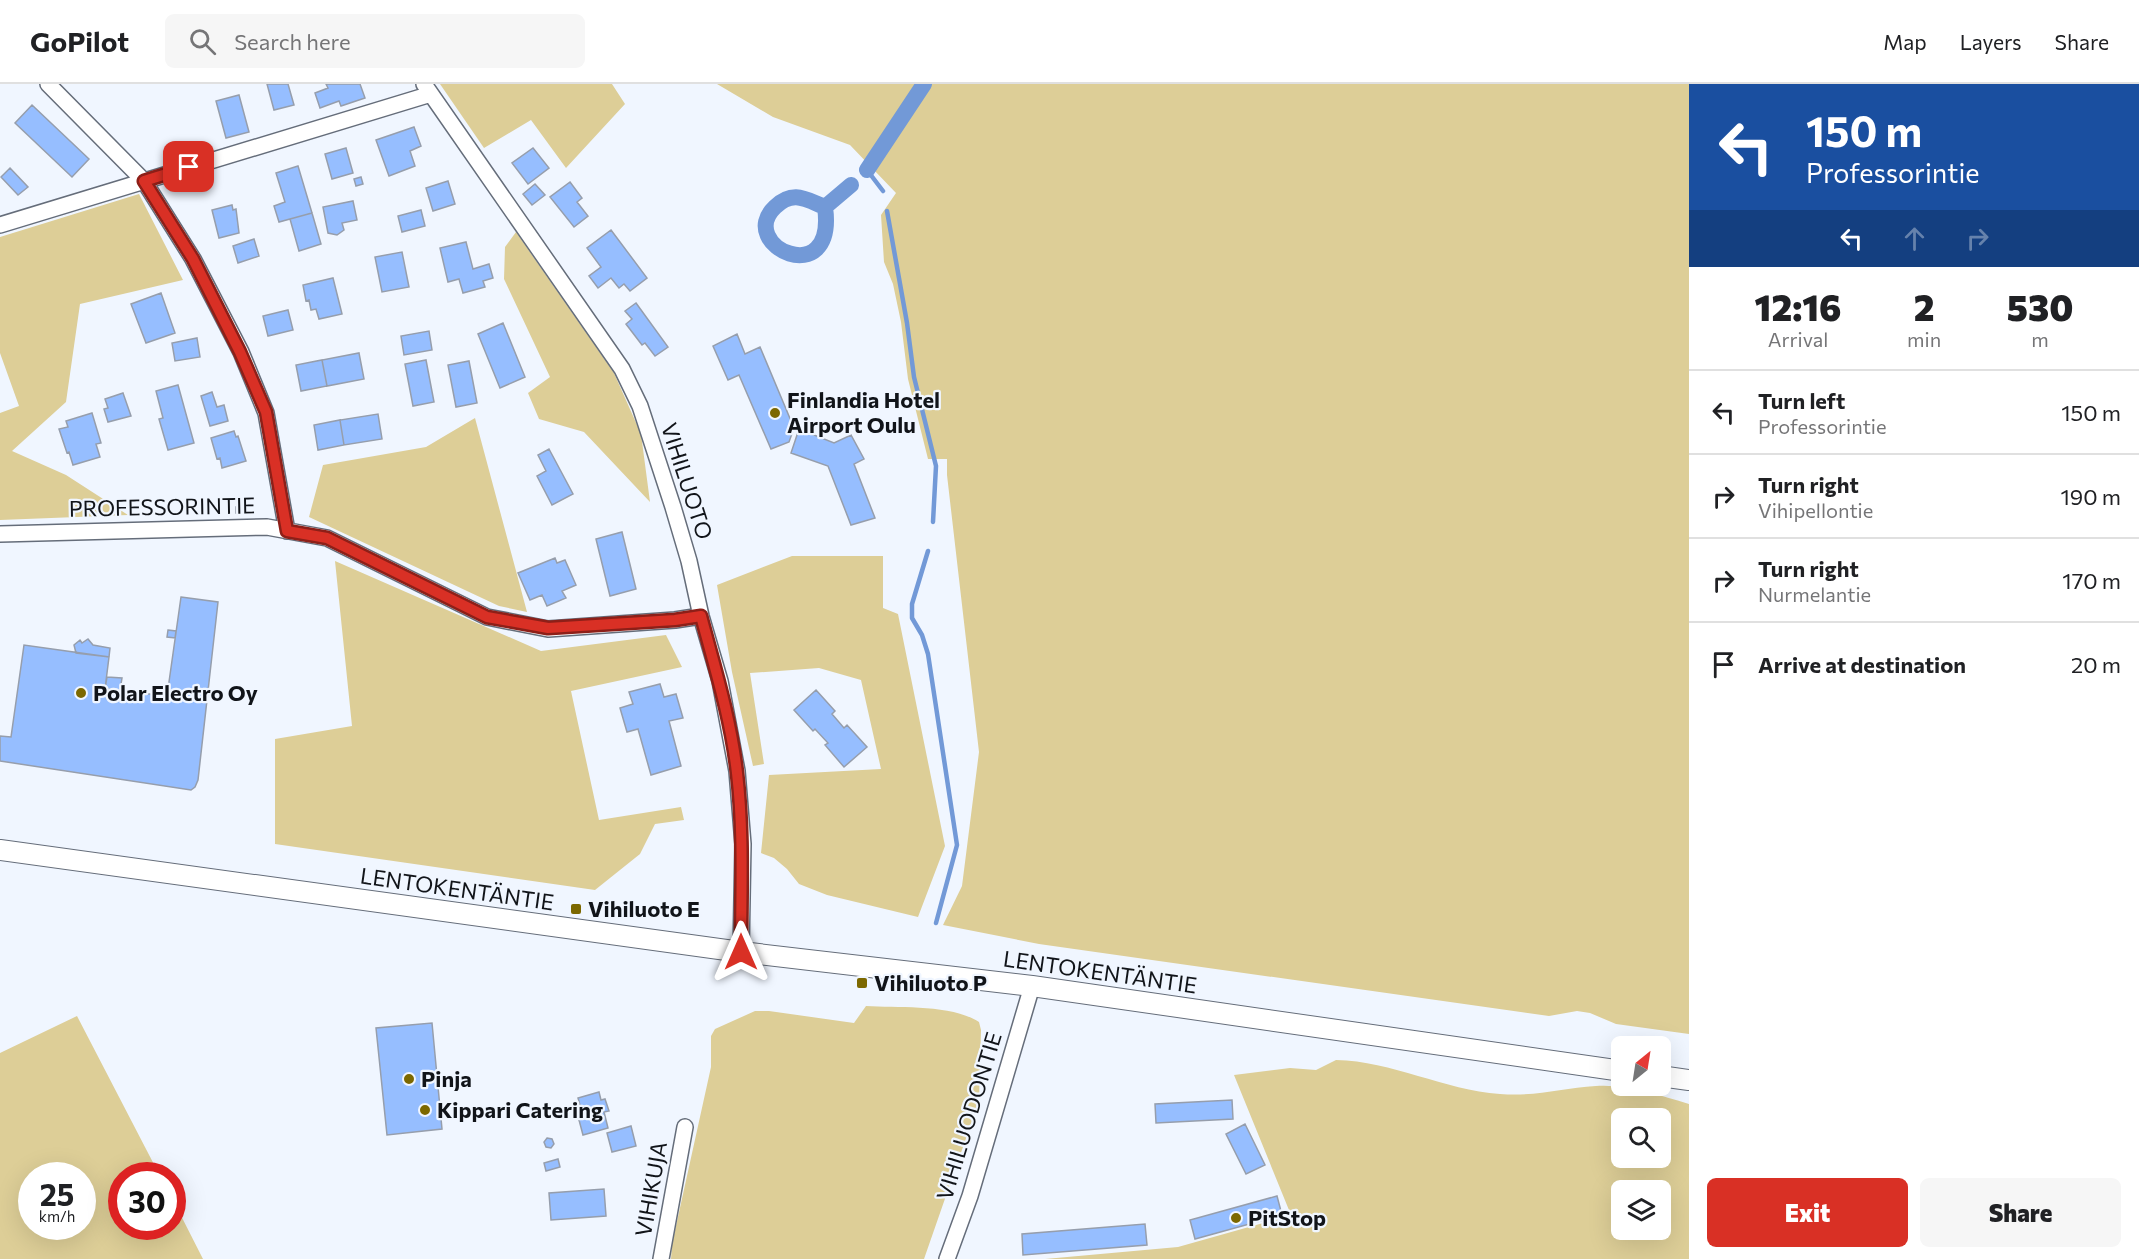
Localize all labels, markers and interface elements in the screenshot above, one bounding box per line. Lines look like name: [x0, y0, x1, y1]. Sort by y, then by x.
search box: [165, 14, 585, 68]
text: GoPilot: [30, 24, 129, 58]
icon: search: [186, 25, 219, 58]
text: Search here: [234, 28, 351, 55]
text: Map: [1883, 29, 1927, 54]
text: Layers: [1960, 29, 2022, 54]
text: Share: [2055, 29, 2109, 54]
text: 150 m: [1806, 104, 1922, 156]
icon: left: [1707, 108, 1785, 186]
pin: [163, 141, 214, 192]
icon: arrive: [172, 150, 205, 183]
text: Professorintie: [1806, 156, 1980, 189]
icon: left: [1835, 222, 1868, 255]
icon: ahead: [1898, 222, 1931, 255]
icon: right: [1961, 222, 1994, 255]
text: 12:16: [1755, 284, 1841, 328]
text: 2: [1914, 284, 1935, 328]
text: 530: [2007, 284, 2073, 328]
text: Arrival: [1768, 327, 1828, 351]
text: min: [1907, 327, 1941, 351]
text: m: [2031, 327, 2049, 351]
place label: Finlandia Hotel Airport Oulu: [787, 386, 940, 438]
text: Turn left: [1758, 387, 1845, 414]
icon: left: [1707, 396, 1740, 429]
text: 150 m: [2061, 399, 2121, 426]
marker: Finlandia Hotel Airport Oulu: [768, 406, 782, 420]
text: Professorintie: [1758, 414, 1887, 438]
street label: VIHILUOTO: [656, 419, 719, 543]
text: Turn right: [1758, 471, 1859, 498]
icon: right: [1707, 480, 1740, 513]
text: 190 m: [2060, 483, 2121, 510]
street label: PROFESSORINTIE: [69, 491, 255, 522]
text: Vihipellontie: [1758, 498, 1873, 522]
text: Turn right: [1758, 555, 1859, 582]
icon: right: [1707, 564, 1740, 597]
text: 170 m: [2062, 567, 2121, 594]
text: Nurmelantie: [1758, 582, 1871, 606]
icon: arrive: [1707, 648, 1740, 681]
text: Arrive at destination: [1758, 651, 1966, 678]
text: 20 m: [2071, 651, 2121, 678]
place label: Polar Electro Oy: [93, 679, 258, 706]
marker: Polar Electro Oy: [74, 686, 88, 700]
street label: LENTOKENTÄNTIE: [359, 862, 556, 915]
place label: Vihiluoto E: [588, 895, 700, 922]
marker: Vihiluoto E: [569, 902, 583, 916]
position arrow: [709, 920, 773, 984]
street label: LENTOKENTÄNTIE: [1002, 945, 1199, 998]
place label: Vihiluoto P: [874, 969, 987, 996]
marker: Vihiluoto P: [855, 976, 869, 990]
street label: VIHILUODONTIE: [930, 1029, 1007, 1203]
north arrow: [1611, 1036, 1671, 1096]
map controls: [1611, 1036, 1671, 1240]
place label: Pinja: [421, 1065, 472, 1092]
marker: Pinja: [402, 1072, 416, 1086]
place label: Kippari Catering: [437, 1096, 603, 1123]
marker: Kippari Catering: [418, 1103, 432, 1117]
button: search: [1611, 1108, 1671, 1168]
street label: VIHIKUJA: [629, 1139, 672, 1239]
speed limit sign: 30: [108, 1162, 186, 1240]
text: 25: [40, 1175, 74, 1212]
button: Exit: [1707, 1178, 1908, 1247]
button: Share: [1920, 1178, 2121, 1247]
button: layers: [1611, 1180, 1671, 1240]
place label: PitStop: [1248, 1204, 1326, 1231]
text: km/h: [39, 1207, 75, 1225]
marker: PitStop: [1229, 1211, 1243, 1225]

